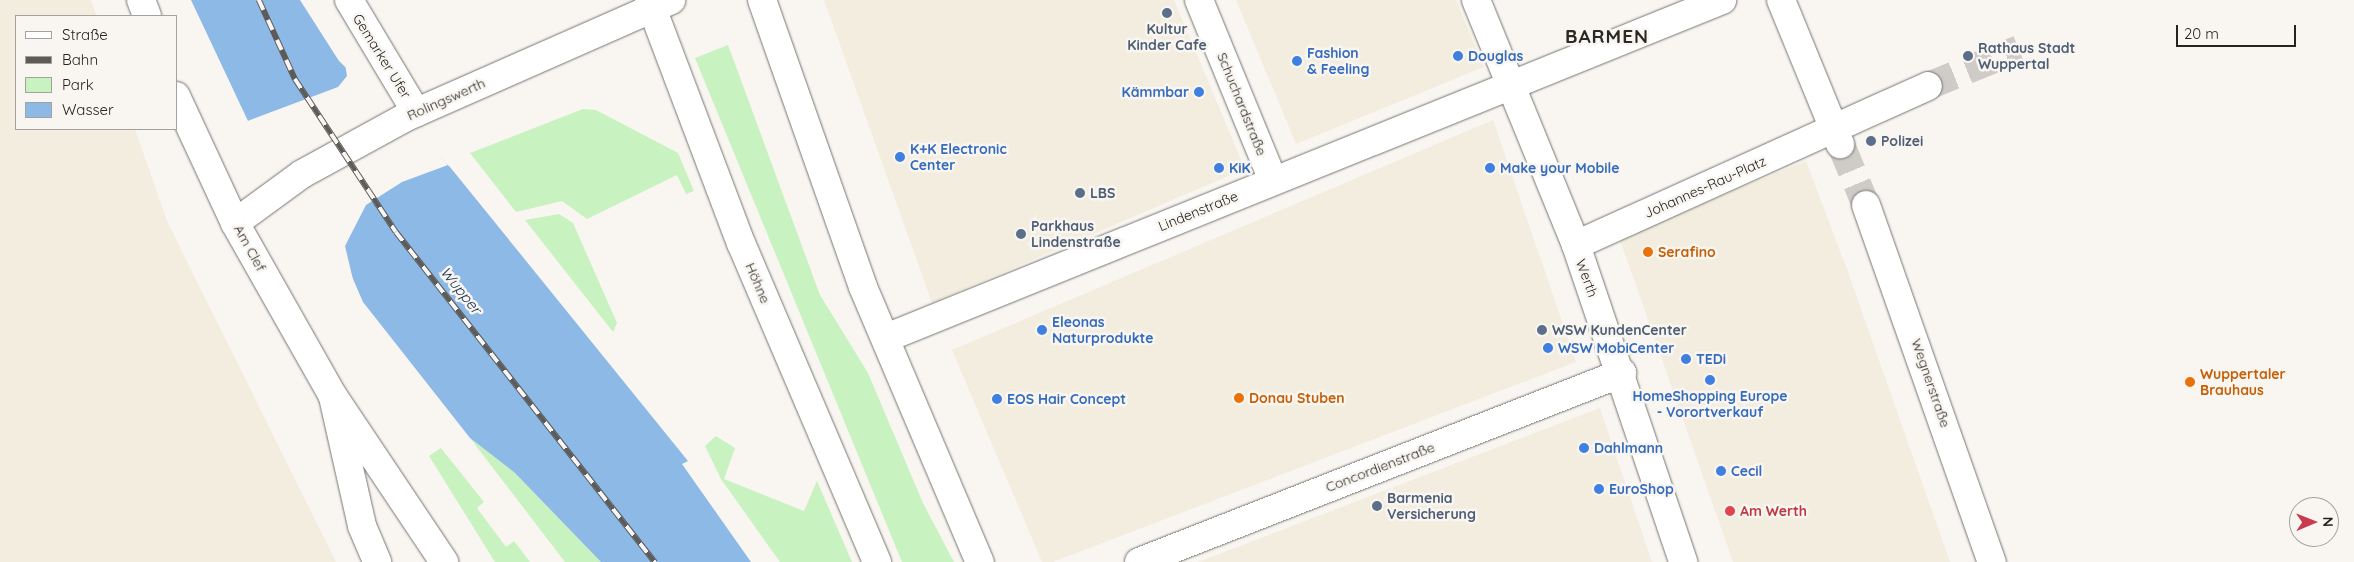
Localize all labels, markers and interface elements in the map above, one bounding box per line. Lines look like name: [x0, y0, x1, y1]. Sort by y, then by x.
marker: Kultur Kinder Cafe: [1161, 7, 1173, 19]
street label: Gemarker Ufer: [349, 11, 415, 101]
legend: [15, 15, 178, 130]
scale bar: [2179, 15, 2299, 47]
place label: Kultur Kinder Cafe: [1127, 21, 1207, 54]
text: 20 m: [2184, 24, 2219, 43]
text: Straße: [62, 25, 108, 44]
district label: BARMEN: [1564, 26, 1650, 48]
place label: Rathaus Stadt Wuppertal: [1978, 40, 2075, 72]
place label: Fashion & Feeling: [1307, 45, 1369, 78]
place label: Douglas: [1468, 48, 1523, 64]
text: Bahn: [62, 50, 98, 69]
street label: Schuchardstraße: [1214, 50, 1270, 158]
marker: Douglas: [1452, 50, 1464, 62]
marker: Rathaus Stadt Wuppertal: [1962, 50, 1974, 62]
marker: Fashion & Feeling: [1291, 55, 1303, 67]
street label: Rolingswerth: [404, 74, 488, 124]
text: Park: [62, 75, 94, 94]
place label: Kämmbar: [1122, 84, 1189, 100]
marker: Kämmbar: [1193, 86, 1205, 98]
text: Wasser: [62, 100, 114, 119]
place label: Polizei: [1881, 133, 1923, 149]
marker: Polizei: [1865, 135, 1877, 147]
place label: K+K Electronic Center: [910, 141, 1007, 174]
marker: K+K Electronic Center: [894, 151, 906, 163]
street label: Johannes-Rau-Platz: [1641, 153, 1769, 221]
place label: KiK: [1229, 160, 1251, 176]
place label: Make your Mobile: [1500, 160, 1619, 176]
marker: KiK: [1213, 162, 1225, 174]
marker: Make your Mobile: [1484, 162, 1496, 174]
place label: LBS: [1090, 185, 1115, 201]
marker: LBS: [1074, 187, 1086, 199]
street label: Lindenstraße: [1156, 187, 1240, 235]
place label: Parkhaus Lindenstraße: [1031, 218, 1121, 250]
street label: Am Clef: [230, 222, 270, 274]
marker: Parkhaus Lindenstraße: [1015, 228, 1027, 240]
place label: Serafino: [1658, 244, 1716, 260]
marker: Serafino: [1642, 246, 1654, 258]
street label: Werth: [1572, 257, 1602, 299]
street label: Höhne: [742, 260, 774, 306]
water label: Wupper: [437, 263, 485, 317]
place label: Eleonas Naturprodukte: [1052, 314, 1154, 347]
place label: WSW KundenCenter: [1552, 322, 1687, 338]
marker: Eleonas Naturprodukte: [1036, 324, 1048, 336]
marker: WSW KundenCenter: [1536, 324, 1548, 336]
street label: Wegnerstraße: [1908, 336, 1954, 430]
place label: WSW MobiCenter: [1558, 340, 1674, 356]
marker: WSW MobiCenter: [1542, 342, 1554, 354]
place label: TEDi: [1696, 351, 1726, 367]
marker: TEDi: [1680, 353, 1692, 365]
place label: Wuppertaler Brauhaus: [2200, 366, 2286, 398]
marker: HomeShopping Europe - Vorortverkauf: [1704, 374, 1716, 386]
marker: Wuppertaler Brauhaus: [2184, 376, 2196, 388]
place label: HomeShopping Europe - Vorortverkauf: [1633, 388, 1787, 421]
place label: Donau Stuben: [1249, 390, 1345, 406]
place label: EOS Hair Concept: [1007, 391, 1126, 407]
marker: Donau Stuben: [1233, 392, 1245, 404]
marker: EOS Hair Concept: [991, 393, 1003, 405]
street label: Concordienstraße: [1323, 438, 1437, 496]
place label: Dahlmann: [1594, 440, 1663, 456]
marker: Dahlmann: [1578, 442, 1590, 454]
place label: Cecil: [1731, 463, 1762, 479]
marker: Cecil: [1715, 465, 1727, 477]
place label: EuroShop: [1609, 481, 1674, 497]
marker: EuroShop: [1593, 483, 1605, 495]
place label: Barmenia Versicherung: [1387, 490, 1476, 522]
north arrow: [2289, 497, 2339, 547]
marker: Barmenia Versicherung: [1371, 500, 1383, 512]
place label: Am Werth: [1740, 503, 1807, 519]
marker: Am Werth: [1724, 505, 1736, 517]
text: N: [2319, 516, 2337, 527]

